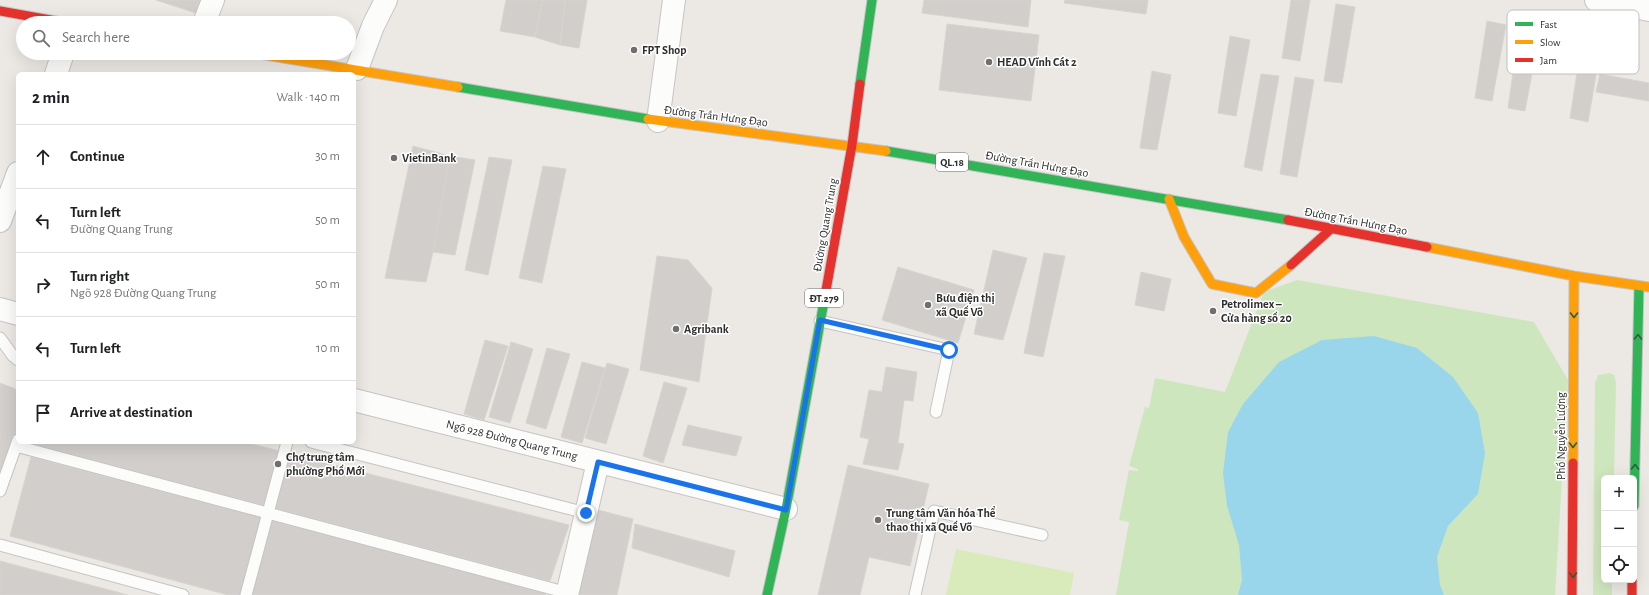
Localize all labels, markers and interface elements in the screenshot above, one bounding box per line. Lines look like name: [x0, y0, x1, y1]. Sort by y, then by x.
legend: [1507, 10, 1639, 74]
search box: [16, 16, 356, 60]
text: Fast: [1540, 19, 1558, 30]
icon: search: [30, 27, 52, 49]
text: Search here: [62, 30, 130, 45]
text: Slow: [1540, 37, 1561, 48]
place label: FPT Shop: [642, 44, 686, 56]
marker: FPT Shop: [629, 45, 639, 55]
text: Jam: [1540, 55, 1557, 66]
place label: HEAD Vĩnh Cát 2: [997, 56, 1077, 68]
marker: HEAD Vĩnh Cát 2: [984, 57, 994, 67]
text: 2 min: [32, 89, 70, 106]
text: Walk · 140 m: [277, 91, 340, 104]
street label: Đường Trần Hưng Đạo: [663, 104, 769, 128]
icon: ahead: [32, 146, 54, 168]
text: Continue: [70, 149, 125, 164]
street label: Đường Trần Hưng Đạo: [984, 149, 1090, 179]
text: 30 m: [315, 150, 340, 163]
place label: VietinBank: [402, 152, 456, 164]
marker: VietinBank: [389, 153, 399, 163]
road number: QL.18: [936, 153, 968, 171]
street label: Đường Quang Trung: [811, 177, 840, 273]
text: Turn left: [70, 205, 121, 220]
street label: Đường Trần Hưng Đạo: [1303, 205, 1409, 237]
icon: left: [32, 210, 54, 232]
text: 50 m: [315, 214, 340, 227]
text: Đường Quang Trung: [70, 223, 173, 236]
text: Turn right: [70, 269, 129, 284]
icon: right: [32, 274, 54, 296]
text: 50 m: [315, 278, 340, 291]
text: Ngõ 928 Đường Quang Trung: [70, 287, 216, 300]
road number: ĐT.279: [805, 289, 843, 307]
place label: Bưu điện thị xã Quế Võ: [936, 292, 995, 319]
place label: Petrolimex – Cửa hàng số 20: [1221, 298, 1292, 324]
marker: Bưu điện thị xã Quế Võ: [923, 300, 933, 310]
marker: Petrolimex – Cửa hàng số 20: [1208, 306, 1218, 316]
one-way arrow: [1570, 312, 1578, 318]
place label: Agribank: [684, 323, 729, 335]
marker: Agribank: [671, 324, 681, 334]
one-way arrow: [1634, 334, 1642, 340]
icon: left: [32, 338, 54, 360]
text: Turn left: [70, 341, 121, 356]
route start: [940, 341, 958, 359]
text: 10 m: [316, 342, 340, 355]
street label: Phố Nguyễn Lượng: [1554, 392, 1568, 480]
icon: arrive: [32, 402, 54, 424]
text: Arrive at destination: [70, 405, 193, 420]
street label: Ngõ 928 Đường Quang Trung: [445, 418, 579, 463]
one-way arrow: [1569, 442, 1577, 448]
place label: Chợ trung tâm phường Phố Mới: [286, 451, 365, 477]
marker: Chợ trung tâm phường Phố Mới: [273, 459, 283, 469]
one-way arrow: [1631, 464, 1639, 470]
map controls: [1601, 475, 1637, 583]
button: +: [1601, 475, 1637, 511]
route end: [577, 504, 595, 522]
place label: Trung tâm Văn hóa Thể thao thị xã Quế Võ: [886, 506, 996, 534]
button: −: [1601, 511, 1637, 547]
marker: Trung tâm Văn hóa Thể thao thị xã Quế Võ: [873, 515, 883, 525]
button: locate: [1601, 547, 1637, 583]
one-way arrow: [1569, 572, 1577, 578]

